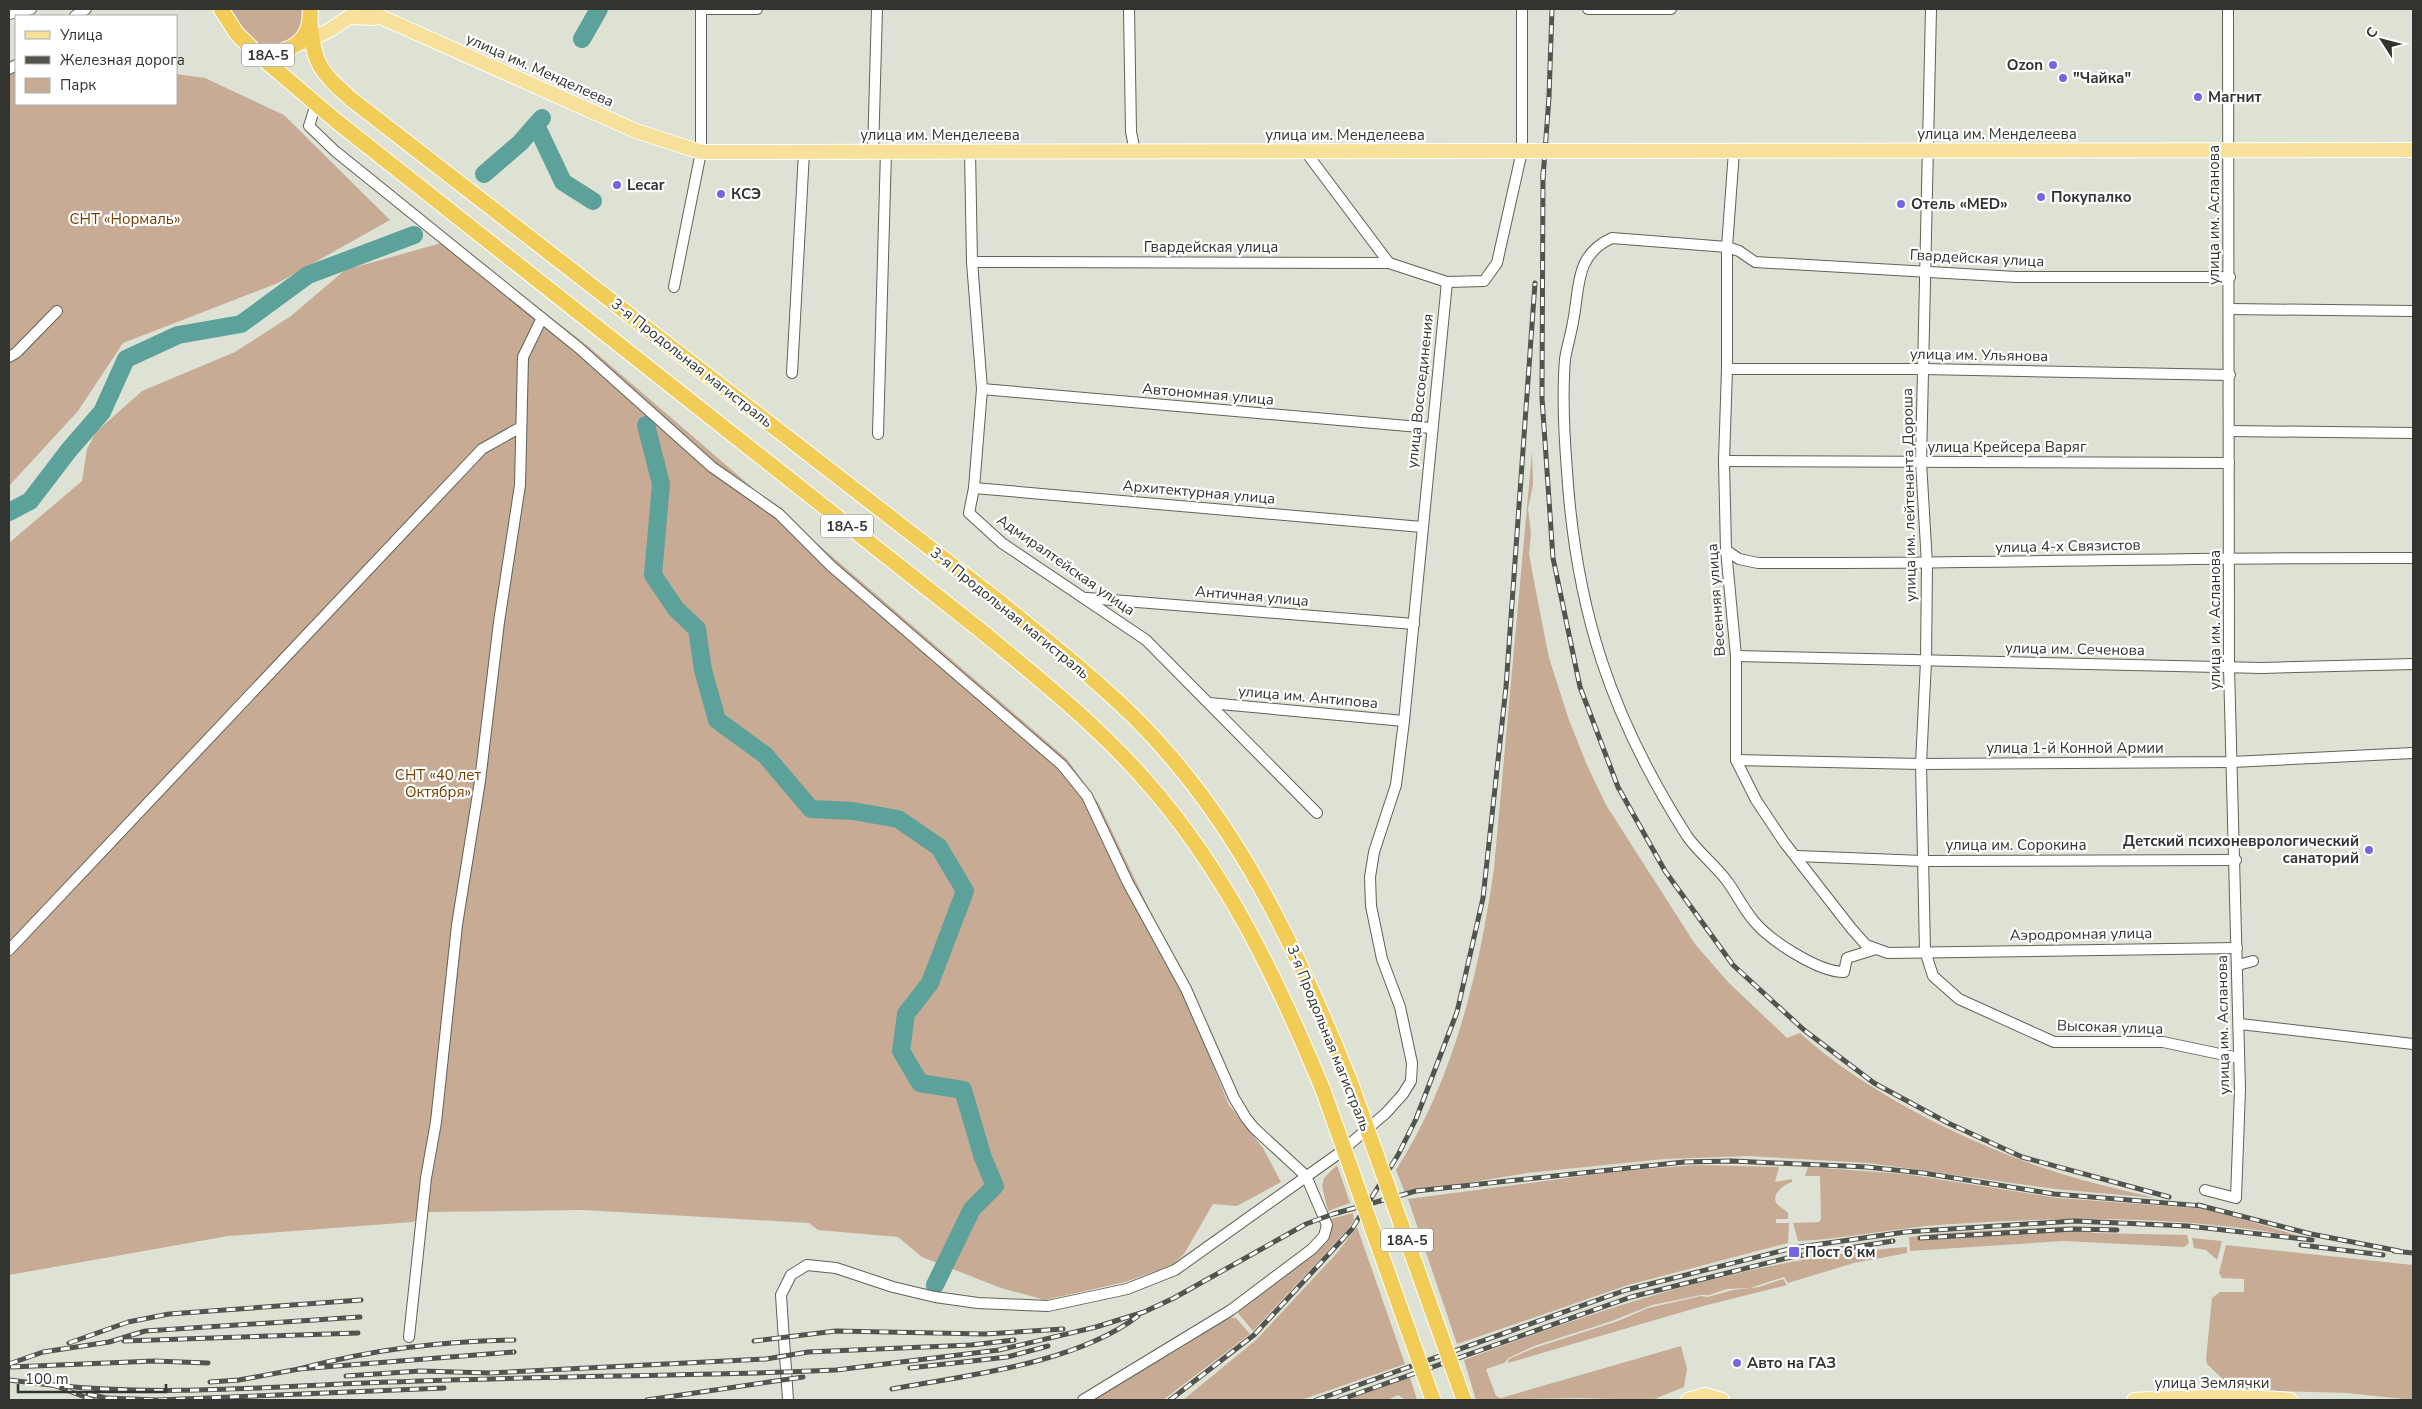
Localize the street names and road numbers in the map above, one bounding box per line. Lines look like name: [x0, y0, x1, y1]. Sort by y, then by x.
street label: улица им. Менделеева: [463, 28, 617, 112]
road number: 18А-5: [242, 44, 294, 66]
street label: улица им. Менделеева: [1917, 124, 2077, 144]
street label: улица им. Менделеева: [860, 125, 1020, 145]
street label: улица им. Менделеева: [1265, 125, 1425, 145]
street label: улица им. Асланова: [2204, 145, 2224, 285]
street label: Гвардейская улица: [1144, 237, 1278, 257]
street label: Гвардейская улица: [1909, 244, 2045, 272]
street label: 3-я Продольная магистраль: [607, 294, 777, 432]
street label: улица Воссоединения: [1402, 313, 1438, 469]
street label: улица им. Ульянова: [1910, 344, 2048, 366]
street label: Автономная улица: [1141, 378, 1275, 410]
street label: улица им. лейтенанта Дороша: [1897, 388, 1921, 602]
street label: улица Крейсера Варяг: [1928, 437, 2087, 457]
street label: Архитектурная улица: [1122, 475, 1276, 509]
street label: Адмиралтейская улица: [993, 510, 1139, 620]
road number: 18А-5: [821, 514, 873, 538]
street label: улица 4-х Связистов: [1995, 535, 2141, 557]
street label: 3-я Продольная магистраль: [926, 542, 1094, 684]
street label: Весенняя улица: [1702, 543, 1730, 657]
street label: улица им. Асланова: [2205, 550, 2225, 690]
street label: Античная улица: [1194, 581, 1310, 611]
street label: улица им. Сеченова: [2005, 638, 2145, 660]
street label: улица им. Антипова: [1237, 681, 1379, 713]
street label: улица 1-й Конной Армии: [1986, 738, 2164, 758]
street label: улица им. Сорокина: [1946, 835, 2086, 855]
street label: Аэродромная улица: [2010, 923, 2152, 945]
street label: 3-я Продольная магистраль: [1282, 942, 1376, 1134]
street label: улица им. Асланова: [2212, 955, 2234, 1095]
street label: Высокая улица: [2056, 1015, 2164, 1039]
road number: 18А-5: [1381, 1228, 1433, 1252]
street label: улица Землячки: [2155, 1373, 2269, 1393]

